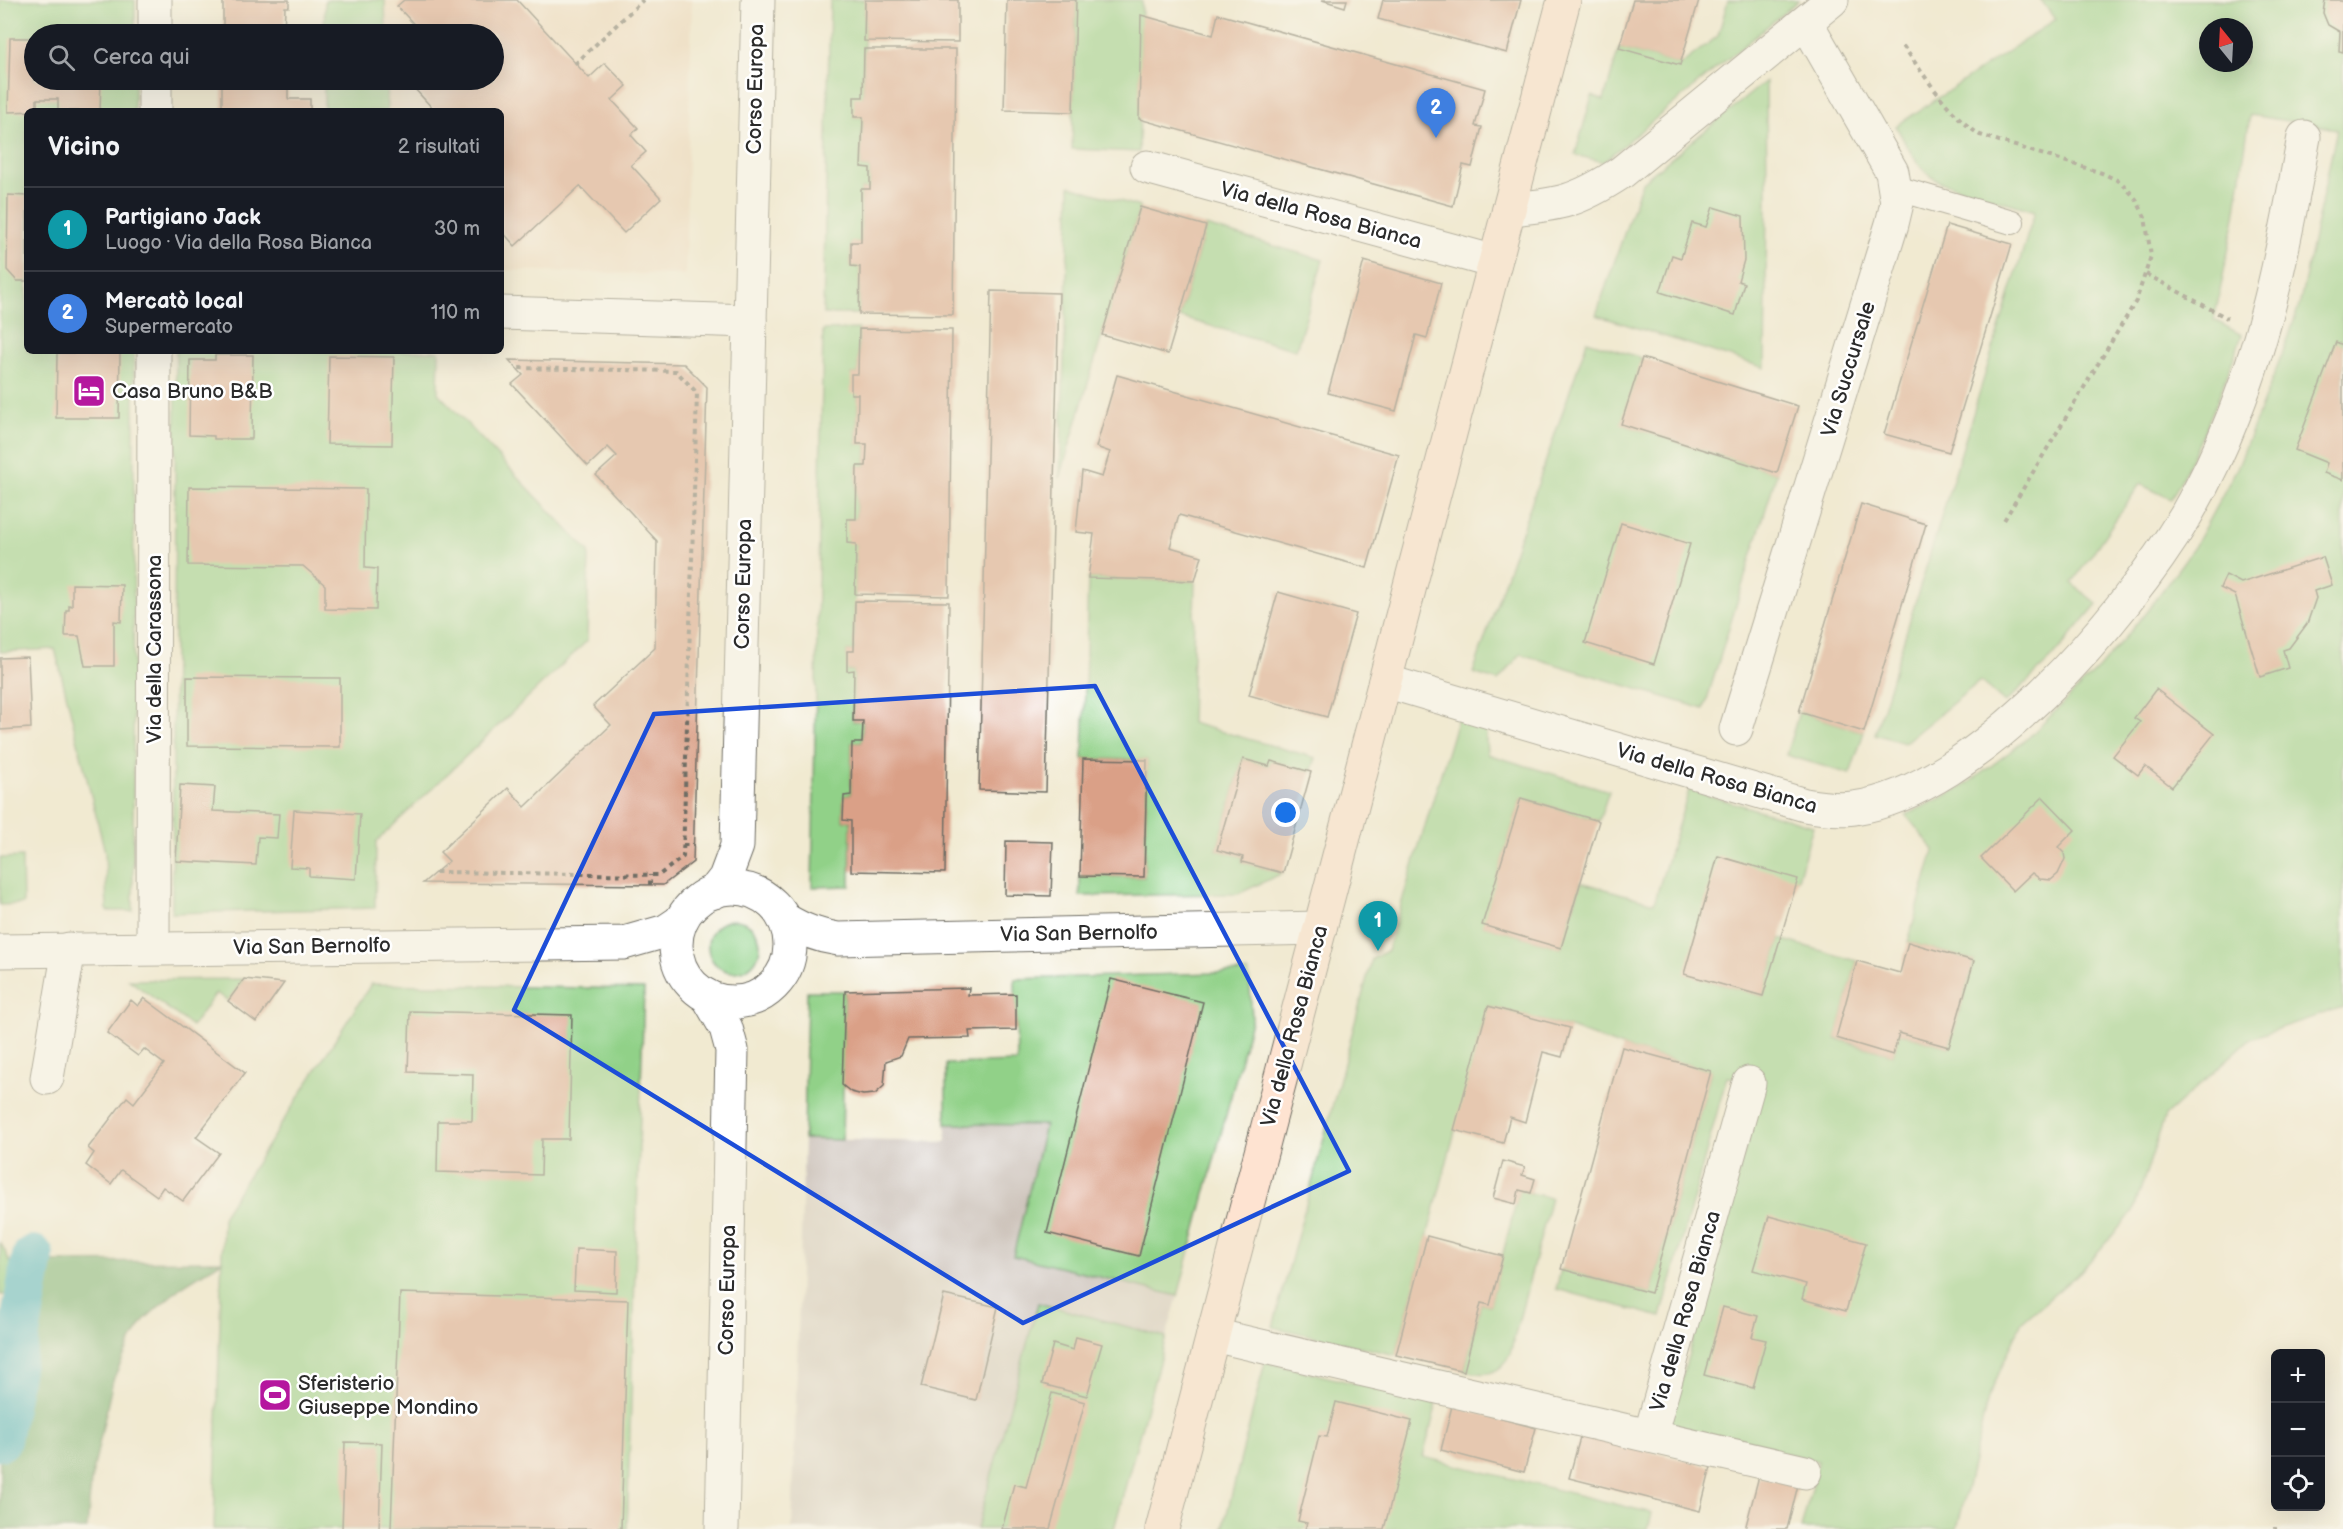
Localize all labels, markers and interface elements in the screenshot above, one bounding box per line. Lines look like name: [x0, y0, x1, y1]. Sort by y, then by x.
north arrow: [2199, 18, 2253, 72]
search box: [24, 24, 504, 90]
street label: Corso Europa: [742, 24, 769, 154]
icon: search: [45, 41, 78, 74]
text: Cerca qui: [93, 44, 190, 71]
pin: 2: [1416, 88, 1456, 138]
text: Vicino: [48, 132, 120, 163]
text: 2 risultati: [398, 135, 480, 159]
street label: Via della Rosa Bianca: [1217, 177, 1424, 254]
text: Partigiano Jack: [105, 204, 261, 231]
text: 1: [63, 217, 72, 241]
text: 30 m: [434, 217, 480, 241]
text: Luogo · Via della Rosa Bianca: [105, 231, 372, 255]
text: Mercatò local: [105, 288, 243, 315]
street label: Via Succursale: [1816, 298, 1881, 440]
text: 2: [62, 301, 73, 325]
text: 110 m: [431, 301, 480, 325]
text: Supermercato: [105, 315, 233, 339]
hotel icon: Casa Bruno B&B: [71, 373, 107, 409]
place label: Casa Bruno B&B: [112, 379, 273, 404]
street label: Corso Europa: [730, 519, 757, 649]
street label: Via della Carassona: [142, 554, 167, 744]
street label: Via della Rosa Bianca: [1614, 738, 1820, 819]
your location: [1271, 798, 1300, 827]
pin: 1: [1358, 902, 1398, 951]
street label: Via San Bernolfo: [1000, 920, 1158, 947]
street label: Via della Rosa Bianca: [1256, 923, 1333, 1130]
street label: Via San Bernolfo: [233, 933, 391, 960]
street label: Via della Rosa Bianca: [1645, 1208, 1726, 1414]
street label: Corso Europa: [714, 1225, 741, 1355]
map controls: [2271, 1349, 2325, 1511]
button: +: [2271, 1349, 2325, 1403]
place label: Sferisterio Giuseppe Mondino: [298, 1371, 478, 1420]
sports icon: Sferisterio Giuseppe Mondino: [257, 1377, 293, 1413]
button: −: [2271, 1403, 2325, 1457]
button: locate: [2271, 1457, 2325, 1511]

